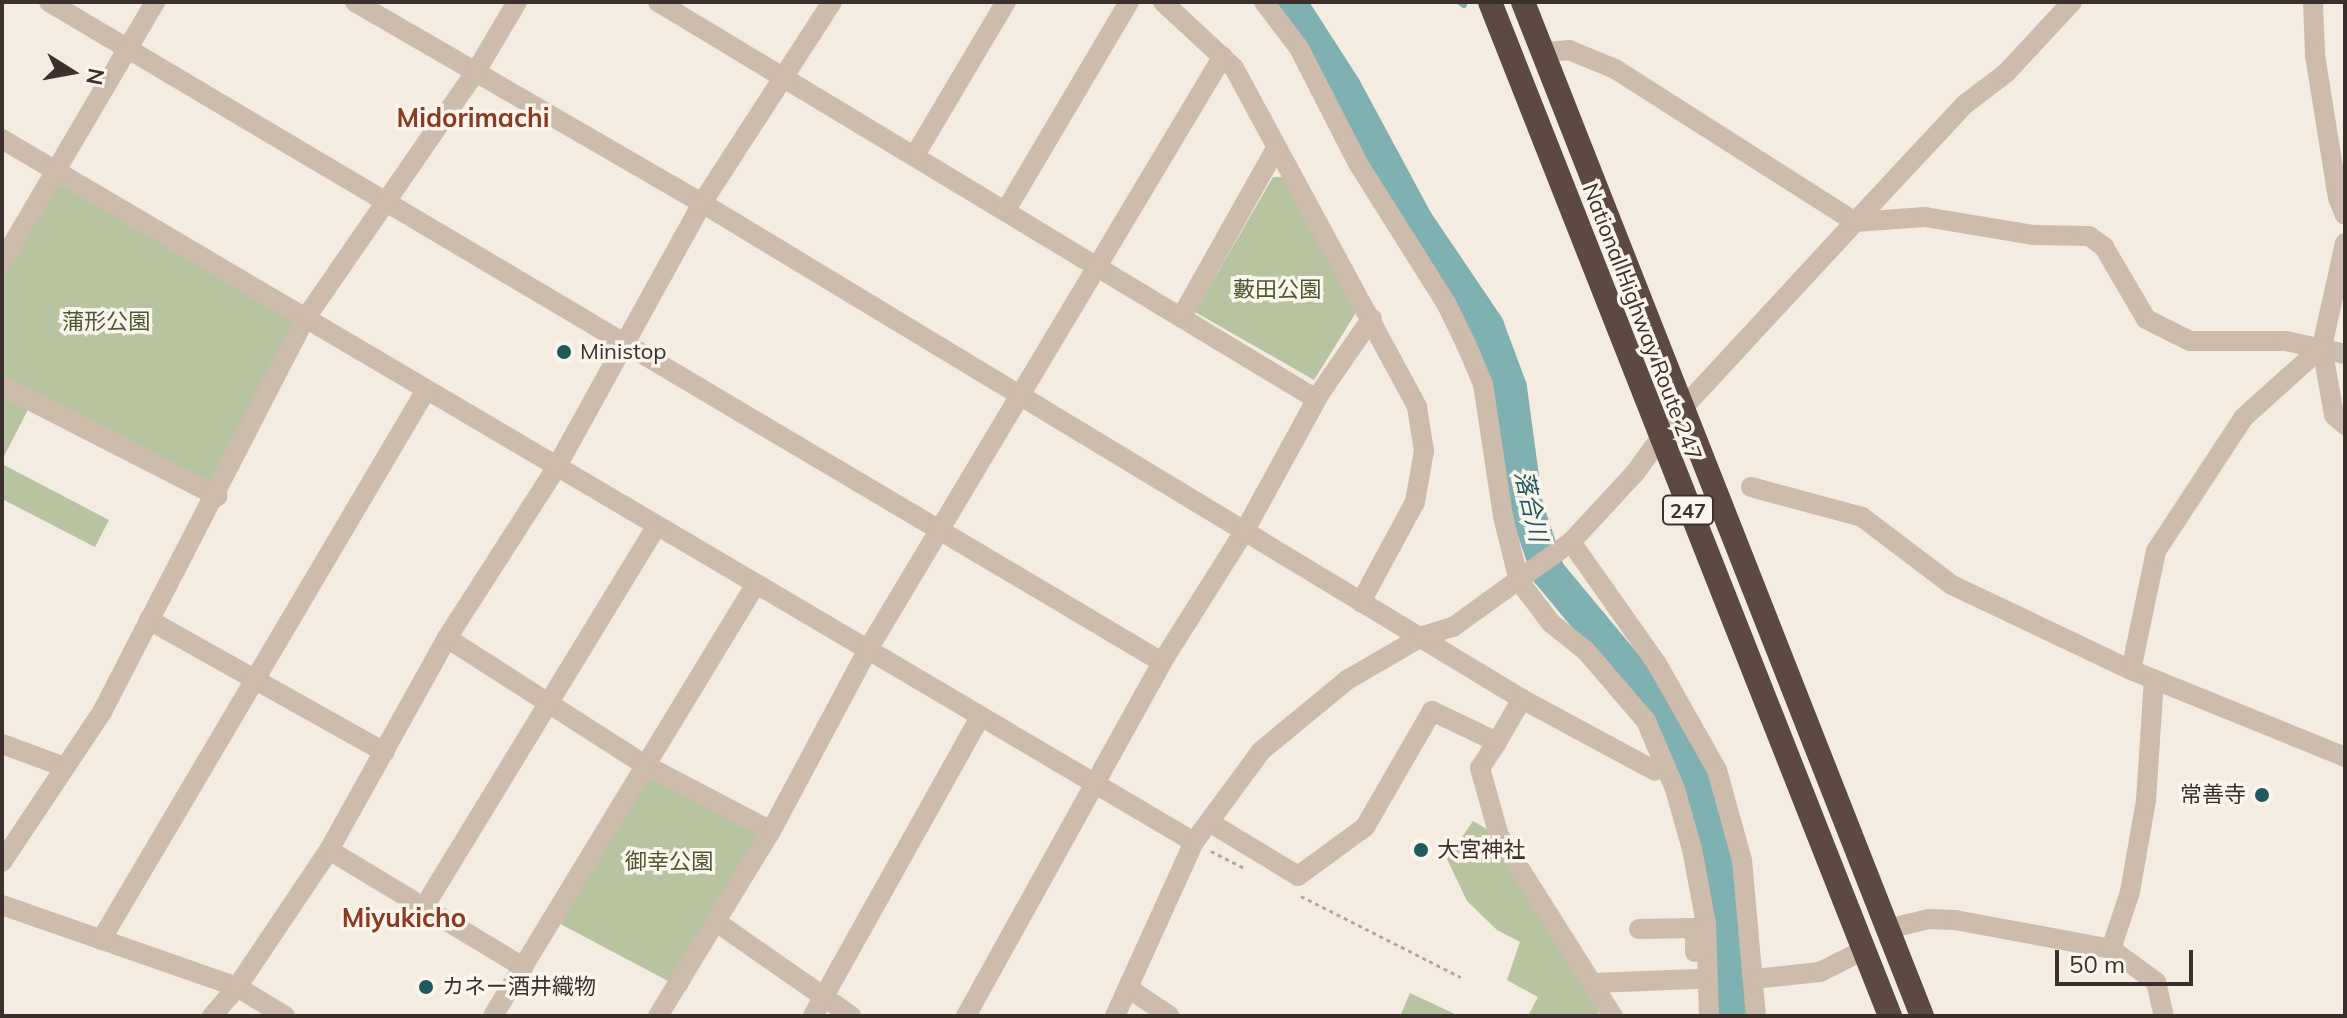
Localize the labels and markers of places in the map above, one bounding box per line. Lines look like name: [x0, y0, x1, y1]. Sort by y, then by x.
place label: Ministop: [580, 339, 666, 365]
marker: Ministop: [555, 343, 573, 361]
place label: 常善寺: [2180, 782, 2246, 808]
marker: 常善寺: [2253, 786, 2271, 804]
place label: 大宮神社: [1437, 837, 1525, 863]
marker: 大宮神社: [1412, 841, 1430, 859]
place label: カネー酒井織物: [442, 974, 596, 1000]
marker: カネー酒井織物: [417, 978, 435, 996]

